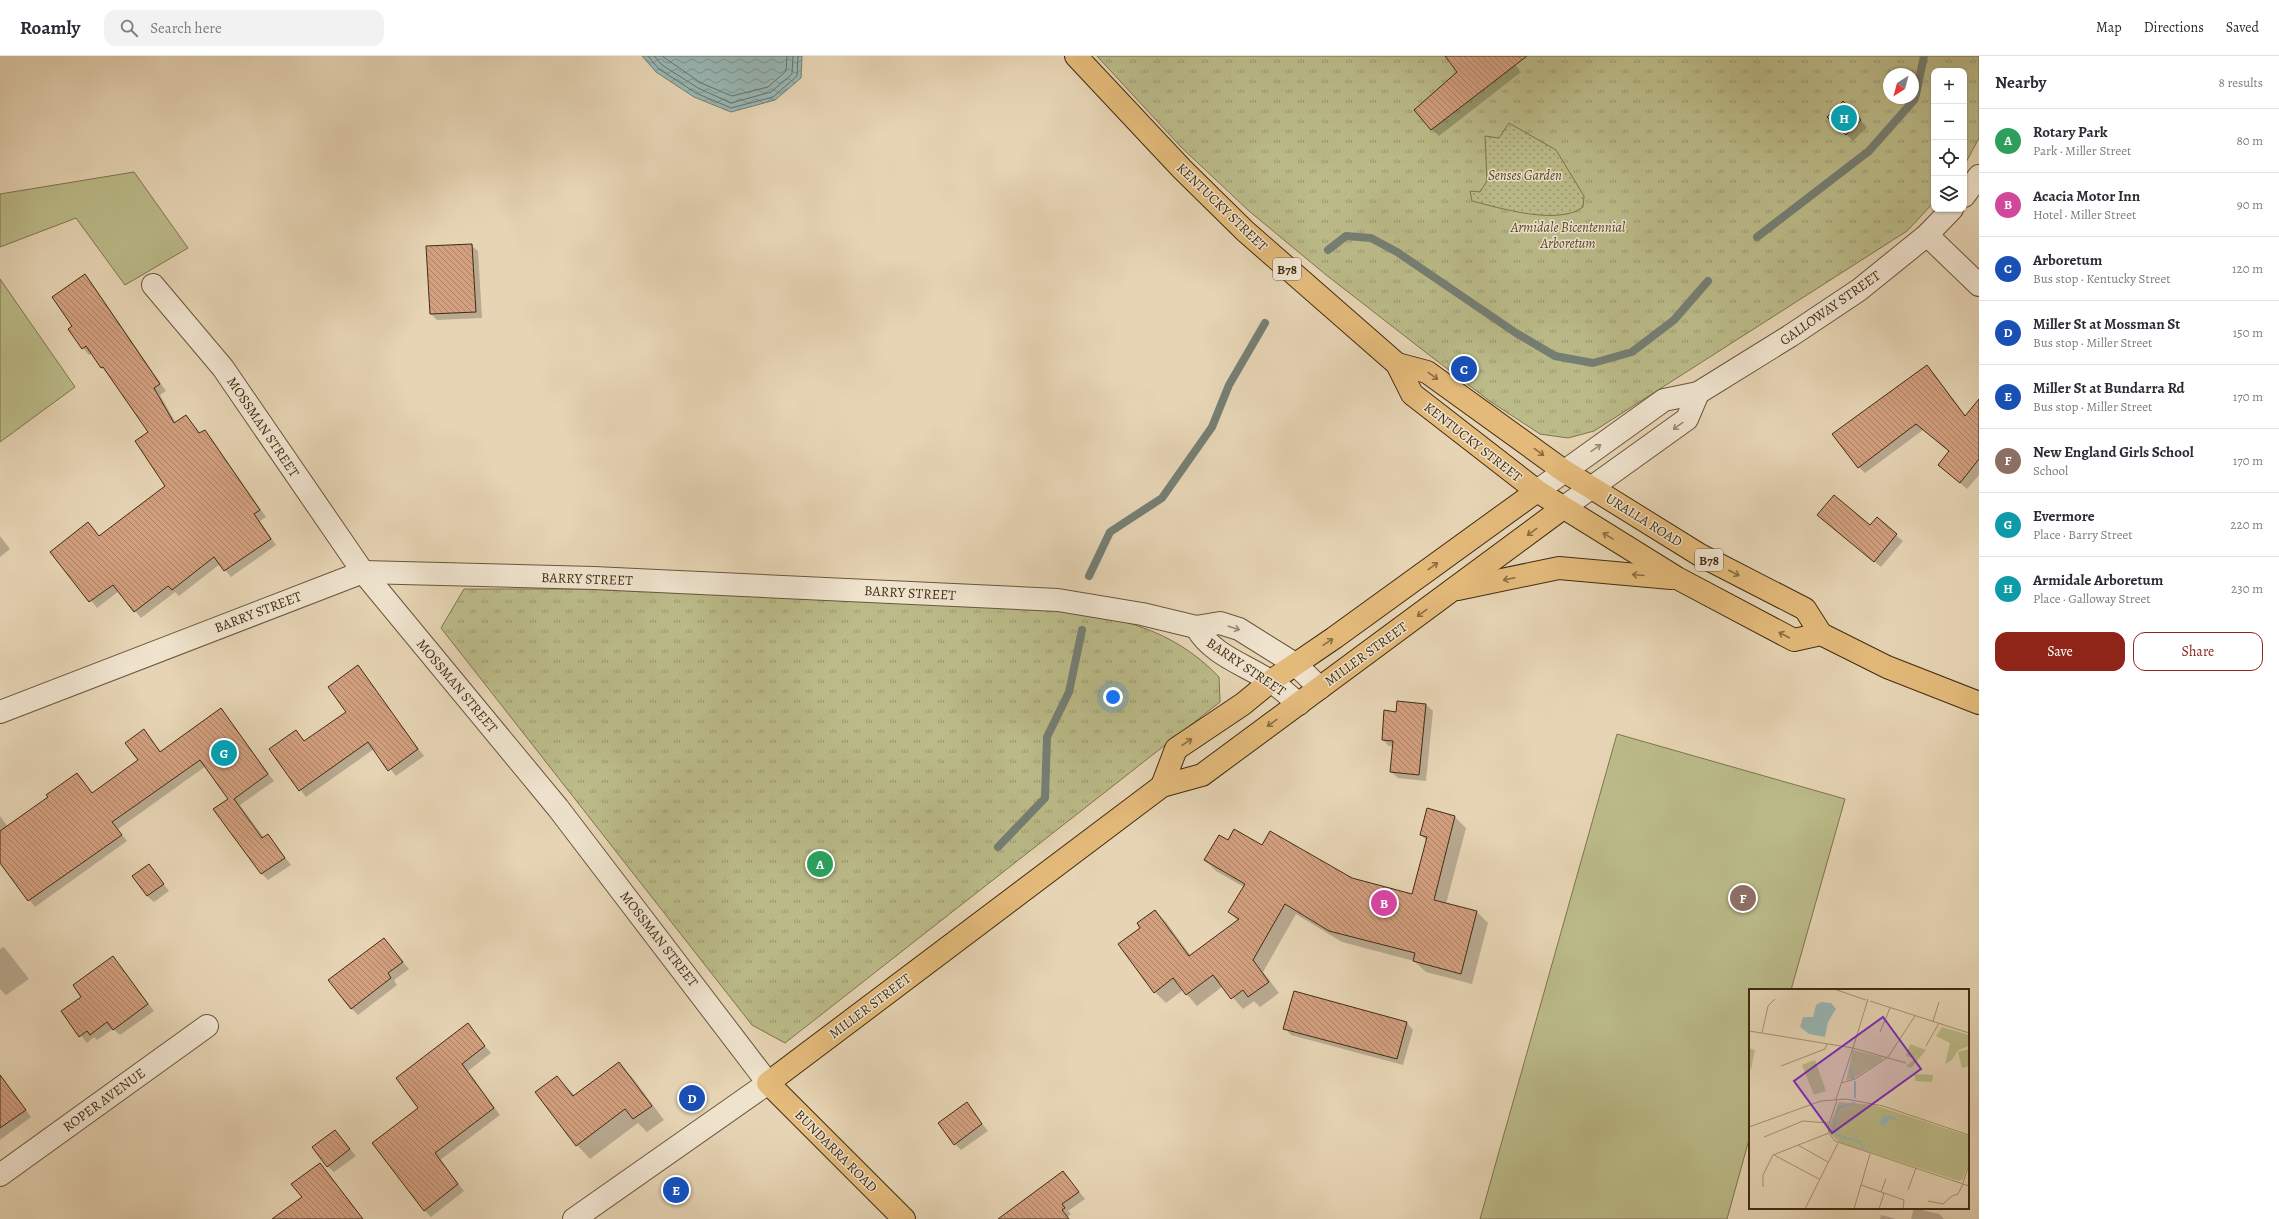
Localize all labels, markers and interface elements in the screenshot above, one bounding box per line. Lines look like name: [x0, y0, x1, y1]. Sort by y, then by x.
search box: [104, 10, 384, 46]
text: Roamly: [20, 15, 80, 41]
icon: search: [118, 17, 140, 39]
text: Search here: [150, 18, 222, 38]
text: Map: [2096, 18, 2122, 37]
text: Directions: [2144, 18, 2204, 37]
text: Saved: [2226, 18, 2259, 37]
north arrow: [1883, 68, 1919, 104]
map controls: [1931, 68, 1967, 212]
button: +: [1931, 68, 1967, 104]
text: Nearby: [1995, 71, 2046, 94]
text: 8 results: [2219, 74, 2263, 91]
pin: H: [1831, 103, 1857, 133]
button: −: [1931, 104, 1967, 140]
text: Rotary Park: [2033, 122, 2107, 142]
text: A: [2004, 132, 2012, 149]
text: 80 m: [2236, 132, 2263, 149]
button: locate: [1931, 140, 1967, 176]
text: Park · Miller Street: [2033, 142, 2131, 159]
street label: KENTUCKY STREET: [1172, 159, 1272, 256]
park label: Senses Garden: [1488, 166, 1562, 185]
button: layers: [1931, 176, 1967, 212]
text: Acacia Motor Inn: [2033, 186, 2140, 206]
text: B: [2004, 196, 2012, 213]
text: 90 m: [2237, 196, 2263, 213]
text: Hotel · Miller Street: [2033, 206, 2136, 223]
park label: Armidale Bicentennial Arboretum: [1510, 218, 1626, 253]
text: Arboretum: [2033, 250, 2102, 270]
road number: B78: [1273, 258, 1301, 280]
text: C: [2004, 260, 2012, 277]
text: 120 m: [2232, 260, 2263, 277]
street label: GALLOWAY STREET: [1776, 266, 1884, 350]
text: Bus stop · Kentucky Street: [2033, 270, 2171, 287]
text: Miller St at Mossman St: [2033, 314, 2180, 334]
text: D: [2003, 324, 2013, 341]
text: 150 m: [2233, 324, 2263, 341]
text: Bus stop · Miller Street: [2033, 334, 2152, 351]
pin: C: [1451, 354, 1477, 384]
one-way arrow: [1427, 372, 1438, 380]
street label: MOSSMAN STREET: [222, 373, 304, 481]
text: Miller St at Bundarra Rd: [2033, 378, 2185, 398]
text: E: [2004, 388, 2012, 405]
text: 170 m: [2233, 388, 2263, 405]
street label: KENTUCKY STREET: [1420, 398, 1526, 487]
text: Bus stop · Miller Street: [2033, 398, 2152, 415]
one-way arrow: [1673, 422, 1684, 430]
text: New England Girls School: [2033, 442, 2194, 462]
one-way arrow: [1590, 444, 1601, 452]
one-way arrow: [1533, 448, 1544, 456]
text: F: [2005, 452, 2011, 469]
text: 170 m: [2233, 452, 2263, 469]
text: School: [2033, 462, 2068, 479]
street label: URALLA ROAD: [1602, 489, 1686, 551]
text: Evermore: [2033, 506, 2095, 526]
text: G: [2004, 516, 2012, 533]
text: 220 m: [2230, 516, 2263, 533]
text: Place · Barry Street: [2033, 526, 2133, 543]
one-way arrow: [1527, 527, 1538, 536]
one-way arrow: [1602, 532, 1614, 540]
road number: B78: [1695, 549, 1723, 571]
one-way arrow: [1427, 562, 1438, 570]
street label: BARRY STREET: [541, 568, 634, 590]
one-way arrow: [1728, 569, 1740, 577]
text: Armidale Arboretum: [2033, 570, 2163, 590]
one-way arrow: [1632, 571, 1645, 579]
one-way arrow: [1503, 575, 1516, 583]
text: H: [2003, 580, 2013, 597]
text: 230 m: [2231, 580, 2263, 597]
street label: BARRY STREET: [864, 581, 957, 605]
street label: BARRY STREET: [212, 587, 305, 637]
text: Place · Galloway Street: [2033, 590, 2151, 607]
one-way arrow: [1416, 609, 1427, 617]
street label: MILLER STREET: [1321, 617, 1411, 690]
one-way arrow: [1228, 625, 1241, 632]
one-way arrow: [1778, 631, 1790, 638]
button: Save: [1995, 632, 2125, 671]
button: Share: [2133, 632, 2263, 671]
street label: BARRY STREET: [1203, 633, 1290, 701]
street label: MOSSMAN STREET: [412, 635, 502, 737]
one-way arrow: [1322, 638, 1333, 646]
your location: [1103, 687, 1123, 707]
one-way arrow: [1266, 719, 1277, 728]
one-way arrow: [1181, 737, 1193, 745]
pin: G: [211, 738, 237, 768]
pin: A: [807, 849, 833, 879]
pin: F: [1730, 883, 1756, 913]
street label: MOSSMAN STREET: [616, 887, 703, 991]
pin: B: [1371, 888, 1397, 918]
street label: MILLER STREET: [825, 969, 915, 1043]
inset map: [1749, 989, 1969, 1209]
street label: ROPER AVENUE: [59, 1064, 149, 1136]
pin: D: [679, 1083, 705, 1113]
street label: BUNDARRA ROAD: [790, 1105, 882, 1197]
pin: E: [663, 1175, 689, 1205]

